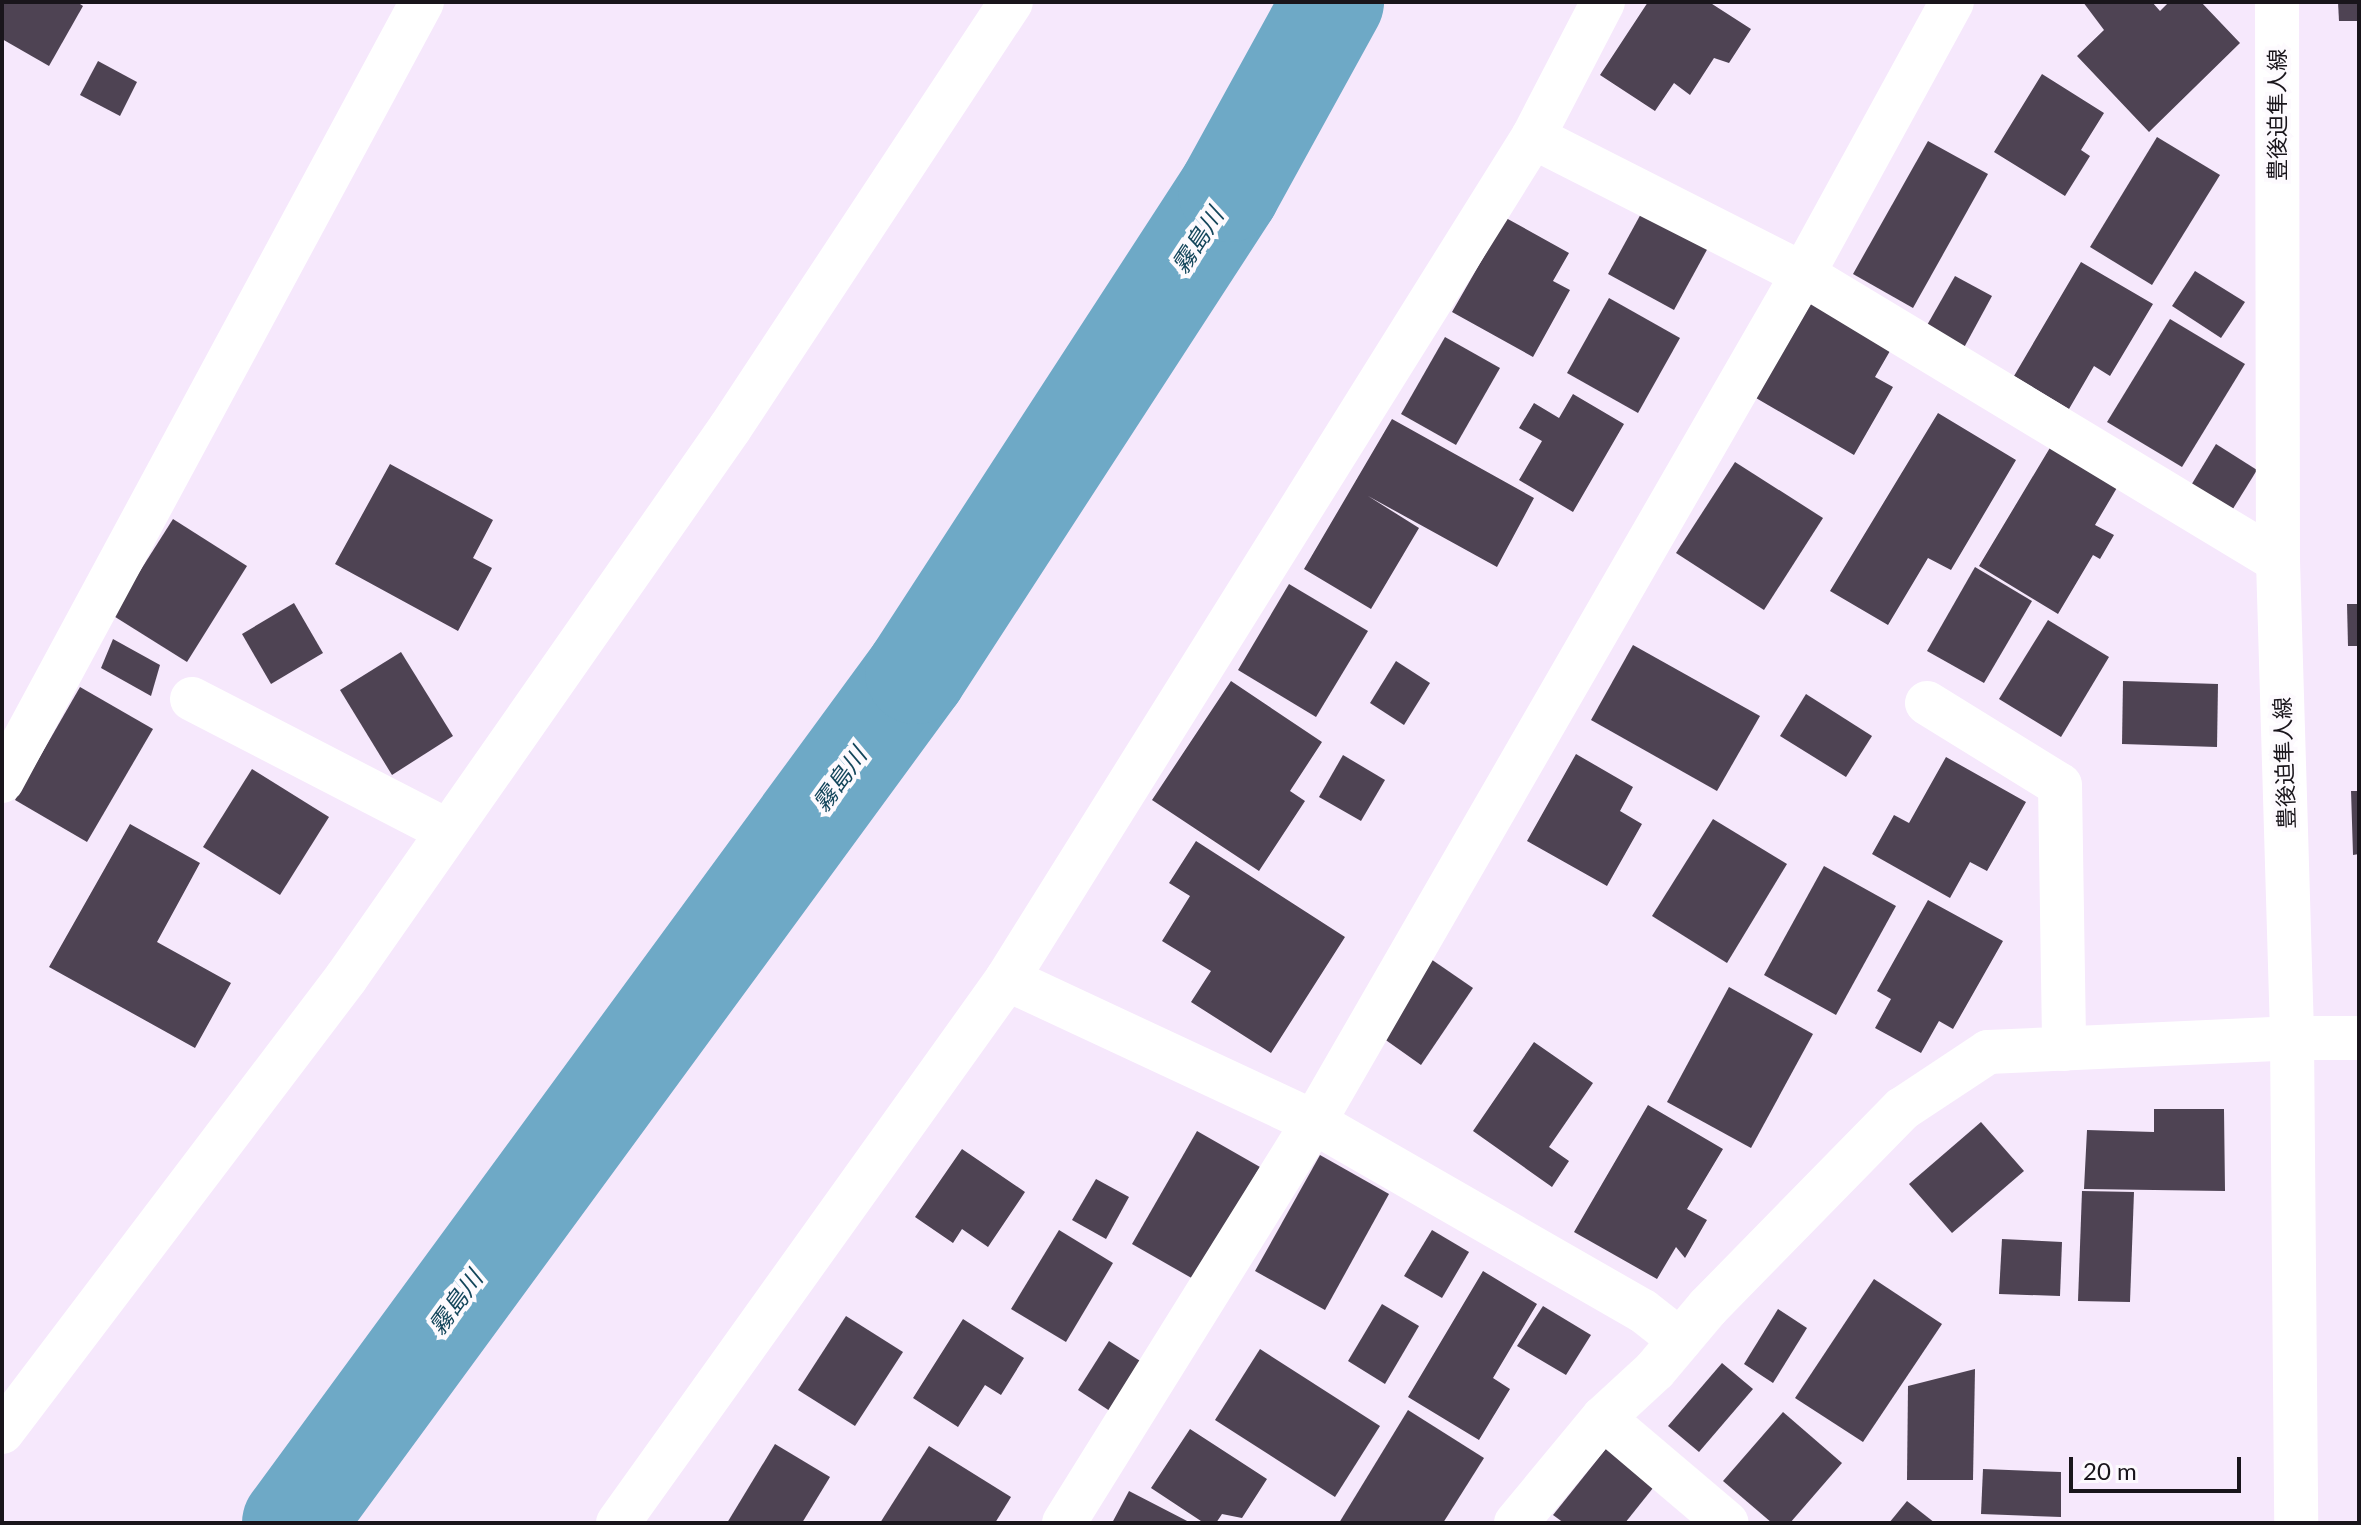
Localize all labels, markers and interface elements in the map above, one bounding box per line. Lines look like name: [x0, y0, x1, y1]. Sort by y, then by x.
street label: 豊後迫隼人線: [2264, 49, 2290, 181]
water label: 霧島川: [1165, 202, 1229, 278]
street label: 豊後迫隼人線: [2269, 697, 2299, 829]
water label: 霧島川: [806, 741, 872, 817]
water label: 霧島川: [422, 1264, 488, 1340]
scale bar: [2073, 1441, 2245, 1491]
text: 20 m: [2083, 1456, 2137, 1485]

